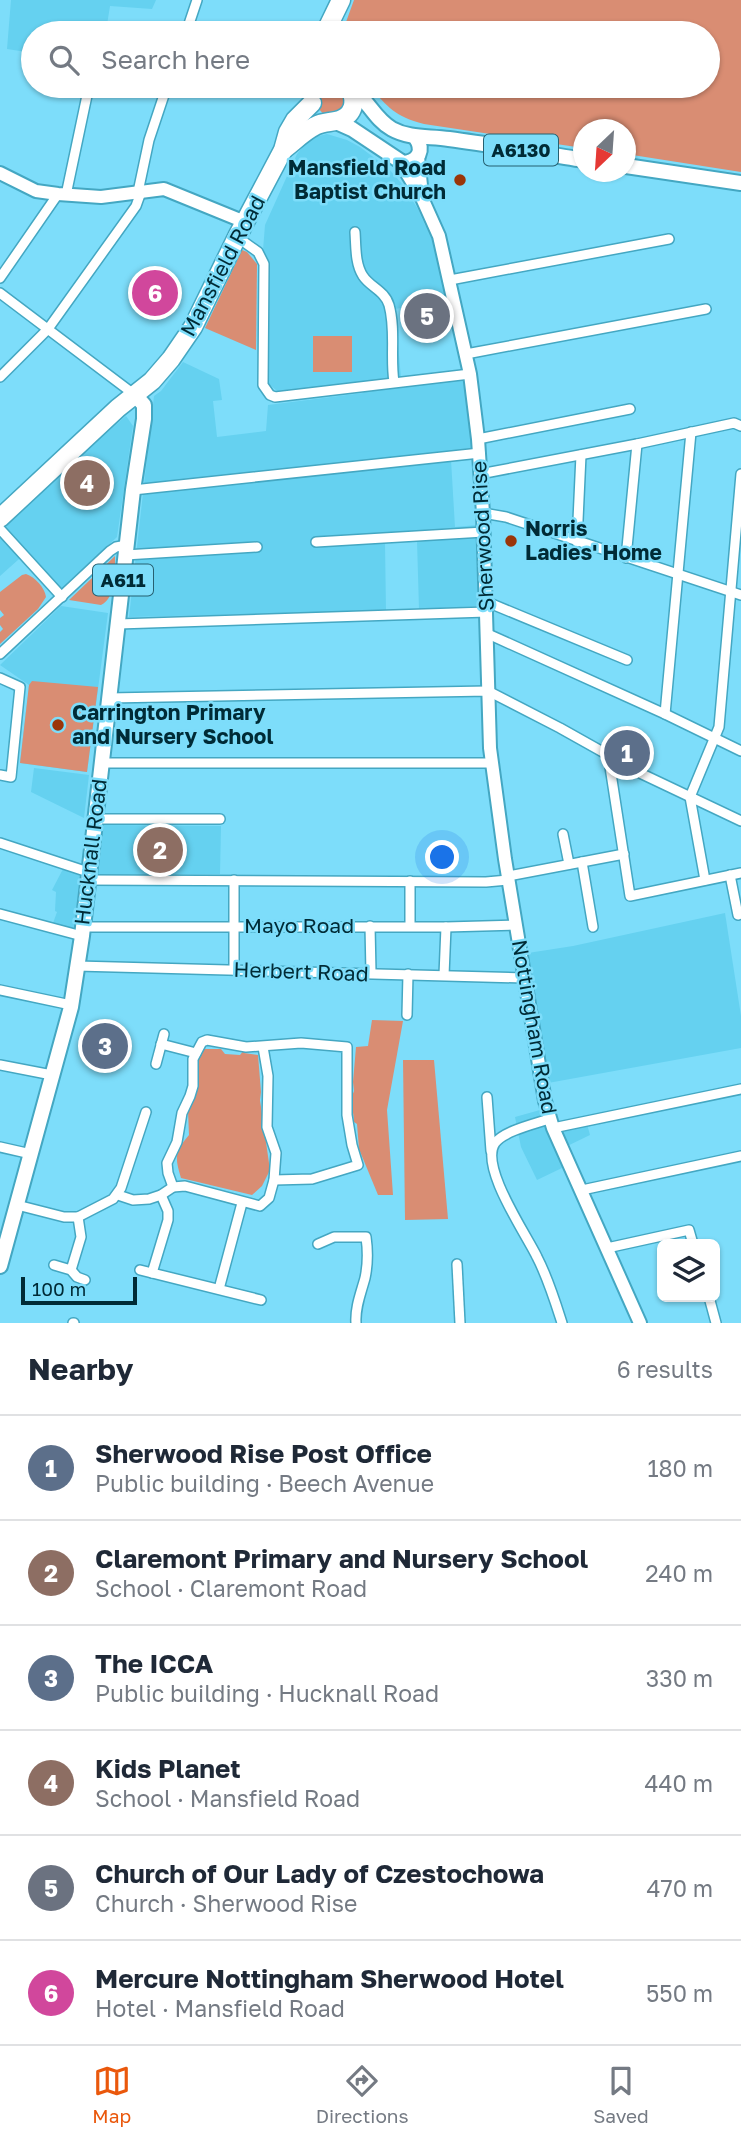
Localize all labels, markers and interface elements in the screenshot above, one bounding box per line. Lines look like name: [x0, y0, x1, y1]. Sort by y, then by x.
search box: [21, 21, 720, 98]
icon: search: [45, 41, 83, 79]
text: Search here: [101, 44, 250, 75]
north arrow: [573, 119, 636, 182]
road number: A6130: [484, 134, 558, 166]
place label: Mansfield Road Baptist Church: [288, 154, 446, 204]
marker: Mansfield Road Baptist Church: [452, 172, 468, 188]
street label: Mansfield Road: [174, 191, 270, 340]
pin: 6: [132, 267, 178, 319]
pin: 5: [404, 290, 450, 342]
pin: 4: [64, 457, 110, 509]
street label: Sherwood Rise: [465, 460, 499, 612]
place label: Norris Ladies' Home: [525, 515, 662, 565]
marker: Norris Ladies' Home: [503, 533, 519, 549]
road number: A611: [93, 565, 153, 596]
place label: Carrington Primary and Nursery School: [72, 699, 274, 749]
marker: Carrington Primary and Nursery School: [50, 717, 66, 733]
pin: 1: [604, 727, 650, 779]
street label: Hucknall Road: [68, 777, 112, 926]
pin: 2: [137, 824, 183, 876]
your location: [425, 840, 459, 874]
street label: Mayo Road: [244, 912, 354, 938]
street label: Nottingham Road: [507, 938, 563, 1116]
street label: Herbert Road: [233, 956, 369, 986]
pin: 3: [82, 1020, 128, 1072]
map controls: [657, 1239, 720, 1302]
button: layers: [657, 1239, 720, 1302]
scale bar: [21, 1274, 136, 1306]
text: 100 m: [32, 1277, 86, 1300]
text: Nearby: [28, 1351, 133, 1387]
text: 6 results: [617, 1355, 713, 1383]
text: Sherwood Rise Post Office: [95, 1438, 432, 1469]
text: 1: [45, 1454, 57, 1482]
text: 180 m: [647, 1454, 713, 1482]
text: Public building · Beech Avenue: [95, 1469, 434, 1497]
text: Claremont Primary and Nursery School: [95, 1543, 588, 1574]
text: 2: [44, 1559, 58, 1587]
text: 240 m: [645, 1559, 713, 1587]
text: School · Claremont Road: [95, 1574, 367, 1602]
text: The ICCA: [95, 1648, 213, 1679]
text: 3: [44, 1664, 58, 1692]
text: 330 m: [646, 1664, 713, 1692]
text: Public building · Hucknall Road: [95, 1679, 439, 1707]
text: Kids Planet: [95, 1753, 241, 1784]
text: 4: [44, 1769, 58, 1797]
text: 440 m: [645, 1769, 713, 1797]
text: School · Mansfield Road: [95, 1784, 360, 1812]
text: Church of Our Lady of Czestochowa: [95, 1858, 544, 1889]
text: 5: [44, 1874, 58, 1902]
text: 470 m: [646, 1874, 713, 1902]
text: Church · Sherwood Rise: [95, 1889, 357, 1917]
text: Mercure Nottingham Sherwood Hotel: [95, 1963, 564, 1994]
text: 6: [44, 1979, 58, 2007]
text: 550 m: [646, 1979, 713, 2007]
text: Hotel · Mansfield Road: [95, 1994, 345, 2022]
tab: Map: [92, 2062, 131, 2127]
tab: Directions: [316, 2062, 409, 2127]
tab: Saved: [593, 2062, 649, 2127]

